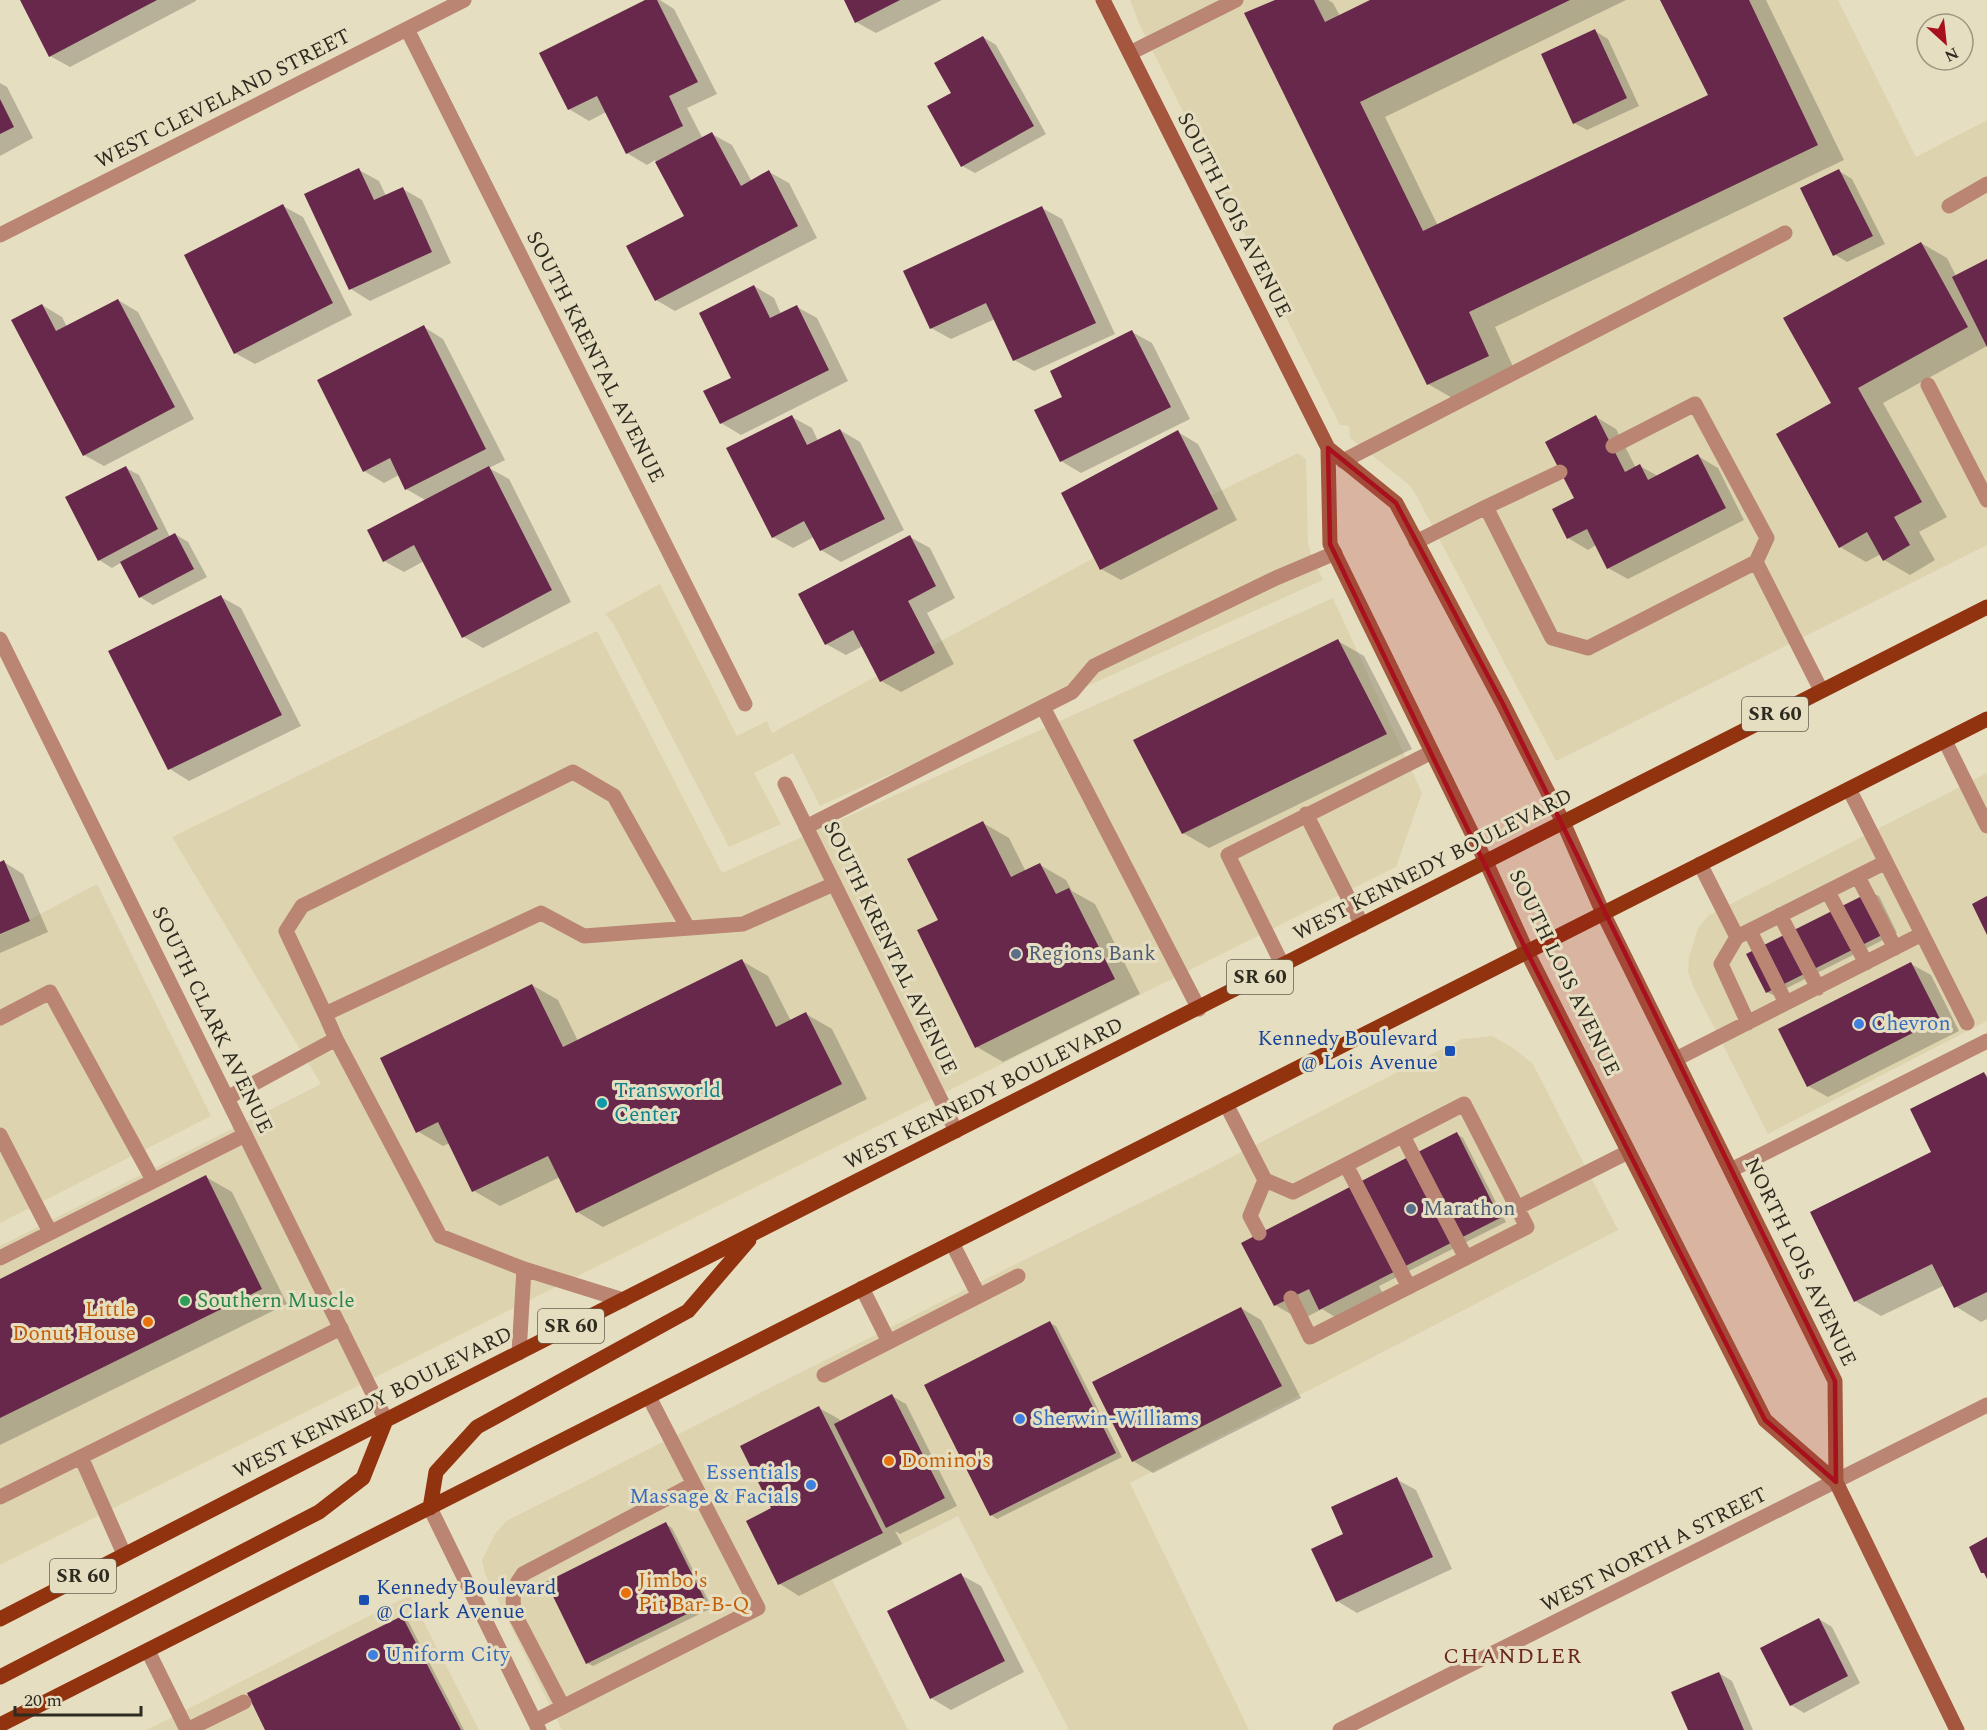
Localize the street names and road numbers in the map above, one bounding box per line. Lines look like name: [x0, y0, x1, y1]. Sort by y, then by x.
street label: WEST CLEVELAND STREET: [90, 20, 356, 178]
street label: SOUTH LOIS AVENUE: [1168, 107, 1300, 323]
street label: SOUTH KRENTAL AVENUE: [517, 225, 673, 489]
road number: SR 60: [1742, 697, 1808, 731]
street label: WEST KENNEDY BOULEVARD: [1288, 780, 1578, 950]
street label: SOUTH KRENTAL AVENUE: [814, 816, 966, 1080]
street label: SOUTH LOIS AVENUE: [1500, 864, 1628, 1082]
street label: SOUTH CLARK AVENUE: [143, 901, 281, 1139]
road number: SR 60: [1227, 960, 1293, 994]
street label: WEST KENNEDY BOULEVARD: [839, 1009, 1129, 1179]
street label: NORTH LOIS AVENUE: [1735, 1152, 1865, 1372]
road number: SR 60: [538, 1309, 604, 1343]
street label: WEST KENNEDY BOULEVARD: [228, 1318, 518, 1488]
street label: WEST NORTH A STREET: [1535, 1479, 1773, 1621]
road number: SR 60: [50, 1559, 116, 1593]

